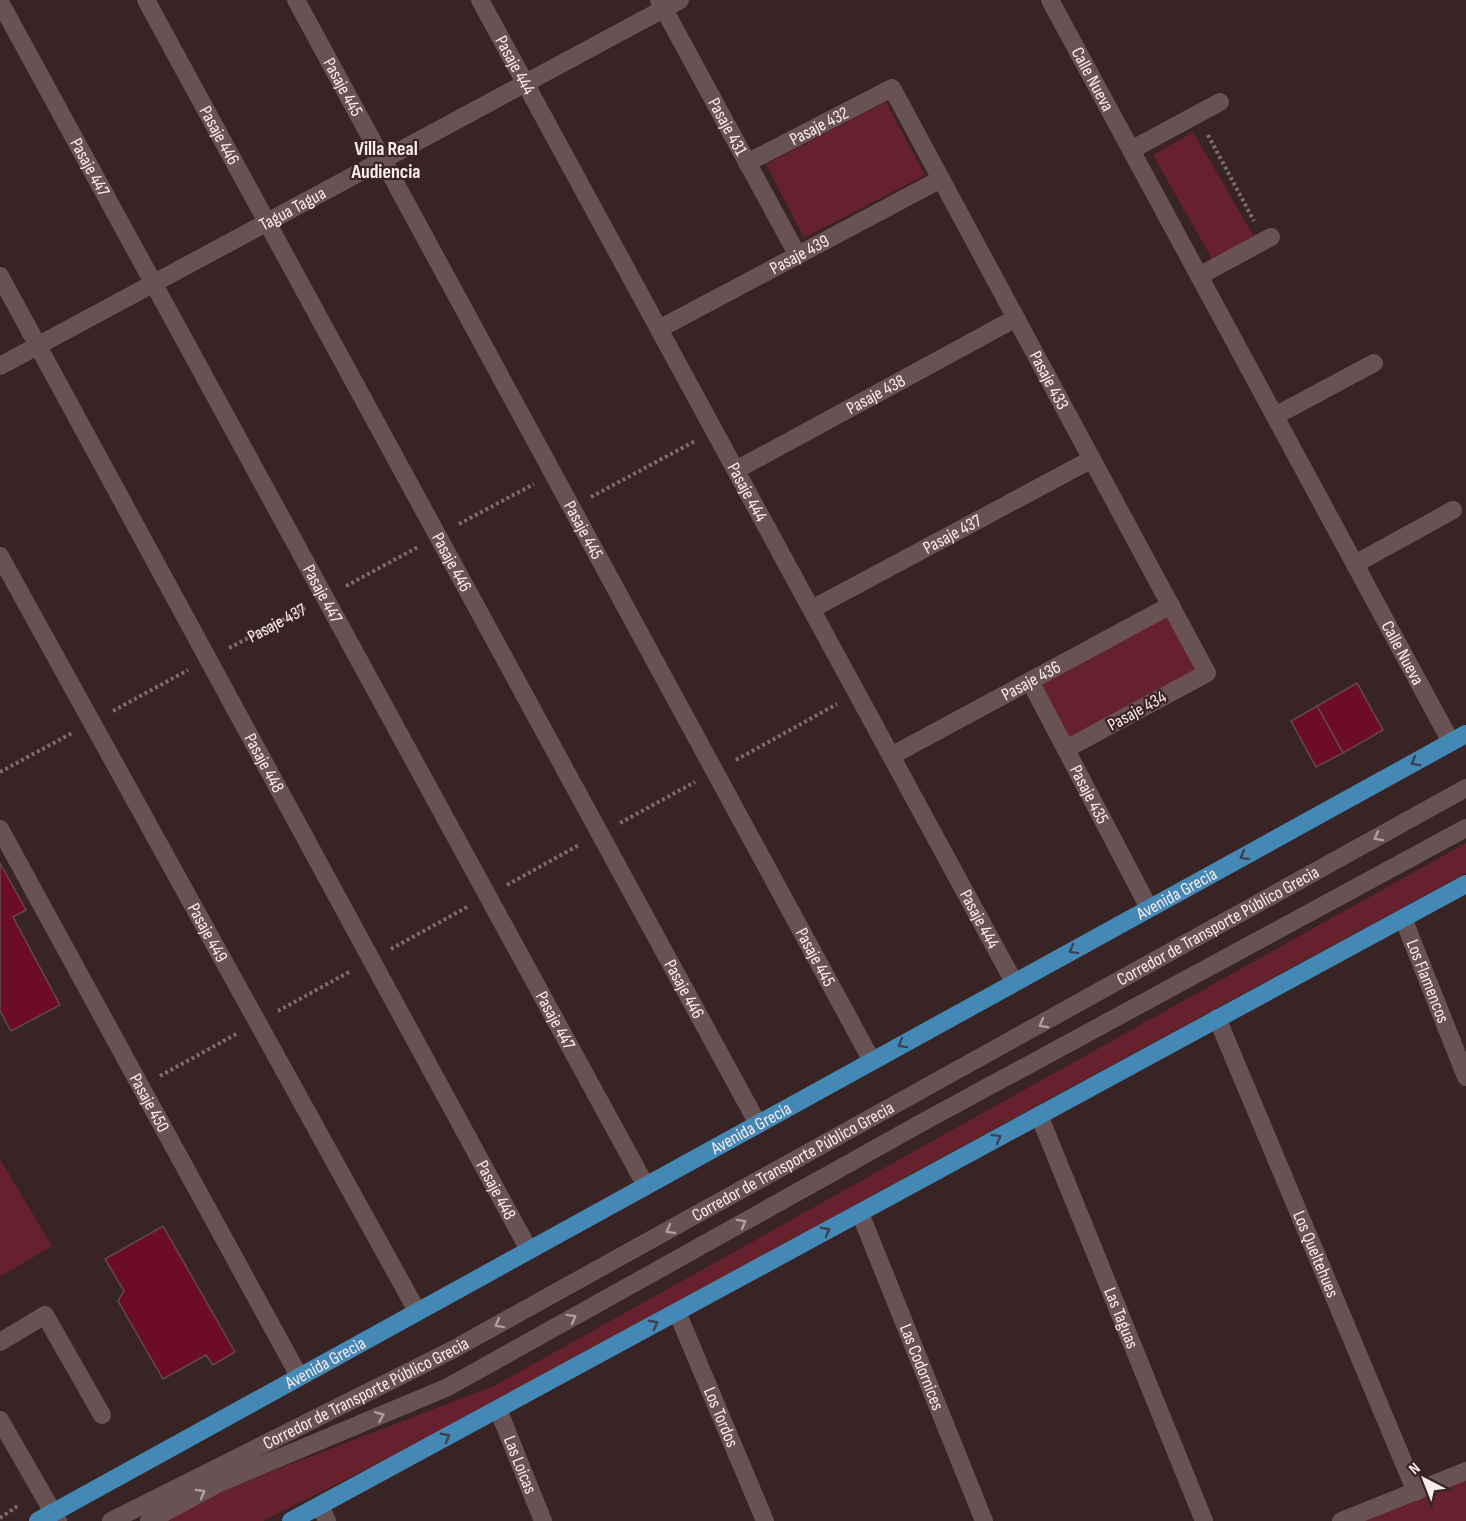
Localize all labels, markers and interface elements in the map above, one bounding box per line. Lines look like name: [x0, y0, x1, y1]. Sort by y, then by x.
street label: Pasaje 444: [491, 32, 540, 98]
street label: Calle Nueva: [1067, 44, 1119, 115]
street label: Pasaje 445: [319, 54, 368, 120]
street label: Pasaje 431: [704, 94, 752, 160]
street label: Pasaje 446: [195, 102, 244, 168]
street label: Pasaje 432: [786, 102, 852, 150]
street label: Pasaje 447: [66, 134, 115, 201]
district label: Villa Real Audiencia: [350, 137, 421, 184]
street label: Tagua Tagua: [256, 182, 329, 235]
street label: Pasaje 439: [766, 230, 833, 279]
street label: Pasaje 433: [1025, 347, 1074, 413]
street label: Pasaje 438: [843, 370, 909, 419]
street label: Pasaje 444: [723, 459, 772, 525]
street label: Pasaje 445: [559, 497, 608, 563]
street label: Pasaje 437: [919, 509, 986, 558]
street label: Pasaje 446: [428, 529, 477, 595]
street label: Pasaje 447: [298, 561, 348, 627]
street label: Pasaje 437: [244, 598, 310, 647]
street label: Calle Nueva: [1377, 617, 1429, 688]
street label: Pasaje 436: [998, 656, 1064, 705]
street label: Pasaje 434: [1104, 686, 1170, 736]
street label: Pasaje 448: [240, 730, 289, 796]
one-way arrow: [1411, 755, 1421, 766]
street label: Pasaje 435: [1065, 761, 1113, 827]
one-way arrow: [1374, 830, 1384, 841]
one-way arrow: [1240, 849, 1250, 860]
street label: Corredor de Transporte Público Grecia: [1113, 861, 1323, 990]
street label: Avenida Grecia: [1132, 863, 1220, 925]
street label: Pasaje 444: [955, 886, 1004, 952]
street label: Pasaje 449: [183, 899, 233, 966]
street label: Pasaje 445: [791, 924, 840, 990]
street label: Los Flamencos: [1402, 936, 1454, 1026]
one-way arrow: [1069, 943, 1079, 954]
street label: Pasaje 446: [660, 956, 709, 1022]
street label: Pasaje 447: [531, 988, 580, 1054]
one-way arrow: [1039, 1017, 1049, 1028]
one-way arrow: [898, 1037, 909, 1048]
street label: Pasaje 450: [125, 1070, 174, 1136]
street label: Corredor de Transporte Público Grecia: [688, 1097, 897, 1226]
street label: Avenida Grecia: [706, 1097, 795, 1159]
one-way arrow: [991, 1134, 1001, 1145]
street label: Pasaje 448: [472, 1157, 521, 1223]
street label: Los Queltehues: [1289, 1208, 1344, 1300]
one-way arrow: [736, 1219, 746, 1230]
one-way arrow: [666, 1223, 676, 1234]
one-way arrow: [819, 1227, 830, 1238]
street label: Las Taguas: [1100, 1284, 1143, 1352]
one-way arrow: [566, 1314, 576, 1325]
one-way arrow: [495, 1317, 506, 1328]
one-way arrow: [648, 1320, 658, 1331]
street label: Las Codornices: [895, 1321, 949, 1413]
street label: Corredor de Transporte Público Grecia: [259, 1332, 472, 1454]
street label: Avenida Grecia: [280, 1332, 369, 1394]
street label: Los Tordos: [699, 1384, 743, 1450]
one-way arrow: [373, 1411, 384, 1423]
one-way arrow: [440, 1433, 450, 1444]
street label: Las Loicas: [499, 1433, 541, 1497]
north arrow: [1394, 1449, 1454, 1509]
text: N: [1405, 1459, 1424, 1479]
one-way arrow: [195, 1489, 205, 1500]

